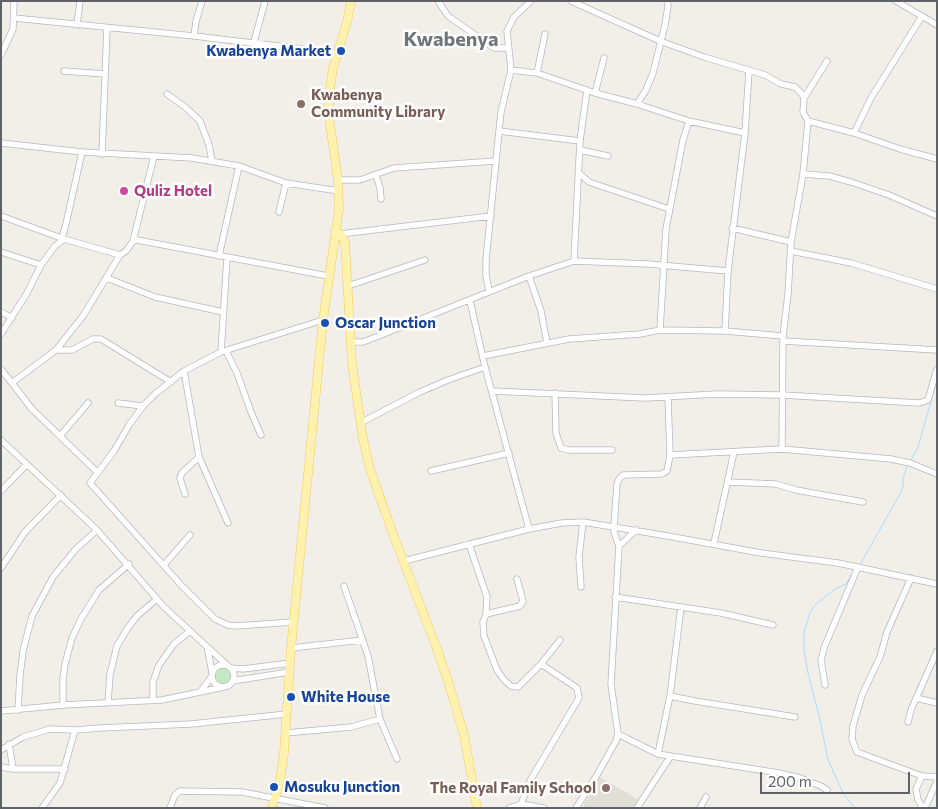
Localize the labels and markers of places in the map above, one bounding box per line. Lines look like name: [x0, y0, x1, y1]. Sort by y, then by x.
place label: Kwabenya Market: [206, 42, 331, 60]
marker: Kwabenya Market: [335, 45, 347, 57]
place label: Kwabenya Community Library: [311, 86, 445, 121]
marker: Kwabenya Community Library: [295, 98, 307, 110]
place label: Quliz Hotel: [134, 182, 212, 200]
marker: Quliz Hotel: [118, 185, 130, 197]
place label: Oscar Junction: [335, 314, 436, 332]
marker: Oscar Junction: [319, 317, 331, 329]
place label: White House: [301, 688, 390, 706]
marker: White House: [285, 691, 297, 703]
place label: Mosuku Junction: [284, 778, 400, 796]
place label: The Royal Family School: [430, 779, 596, 797]
marker: Mosuku Junction: [268, 781, 280, 793]
marker: The Royal Family School: [600, 782, 612, 794]

